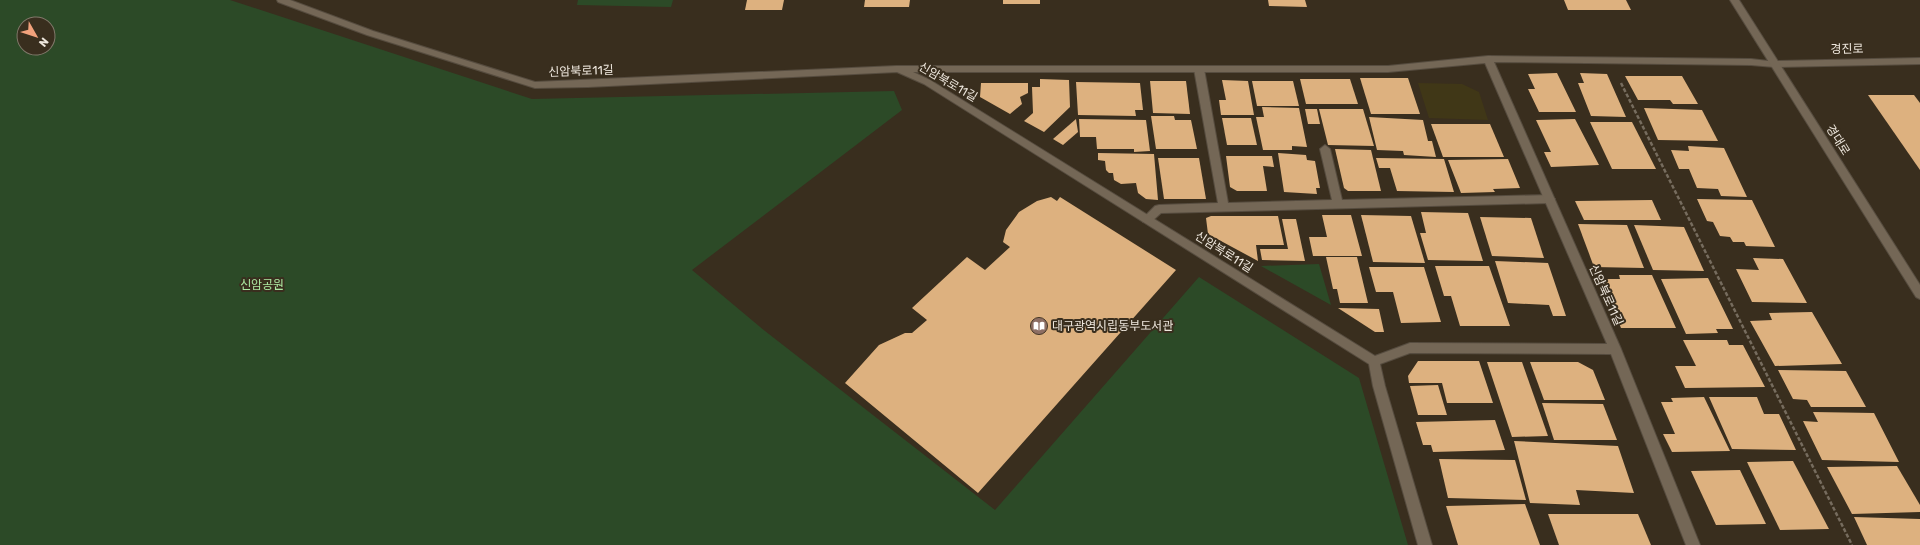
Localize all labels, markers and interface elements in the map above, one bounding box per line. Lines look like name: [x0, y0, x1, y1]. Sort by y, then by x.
north arrow: [16, 16, 56, 56]
text: N: [36, 35, 51, 49]
street label: 경진로: [1830, 42, 1864, 56]
street label: 신암북로11길: [916, 60, 980, 104]
street label: 신암북로11길: [548, 63, 614, 79]
street label: 경대로: [1823, 122, 1853, 158]
street label: 신암북로11길: [1193, 229, 1255, 275]
street label: 신암북로11길: [1586, 262, 1626, 328]
park label: 신암공원: [240, 278, 284, 292]
library icon: 대구광역시립동부도서관: [1029, 316, 1049, 336]
place label: 대구광역시립동부도서관: [1052, 319, 1173, 333]

